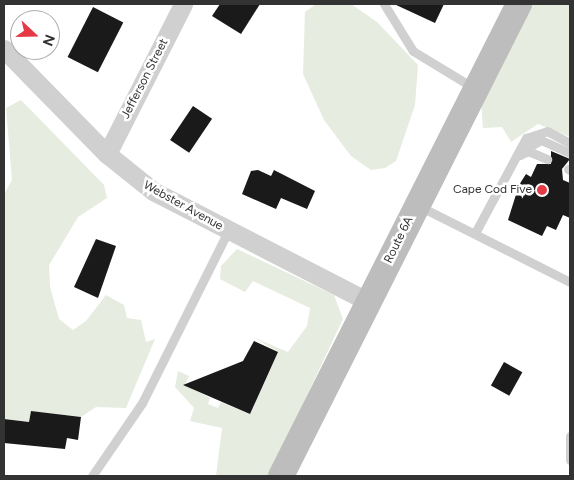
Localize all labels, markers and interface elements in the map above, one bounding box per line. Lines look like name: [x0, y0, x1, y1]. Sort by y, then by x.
north arrow: [10, 10, 60, 60]
text: N: [39, 32, 58, 48]
street label: Jefferson Street: [119, 37, 171, 121]
street label: Webster Avenue: [141, 178, 225, 234]
place label: Cape Cod Five: [453, 183, 532, 197]
marker: Cape Cod Five: [536, 184, 548, 196]
street label: Route 6A: [382, 214, 416, 266]

